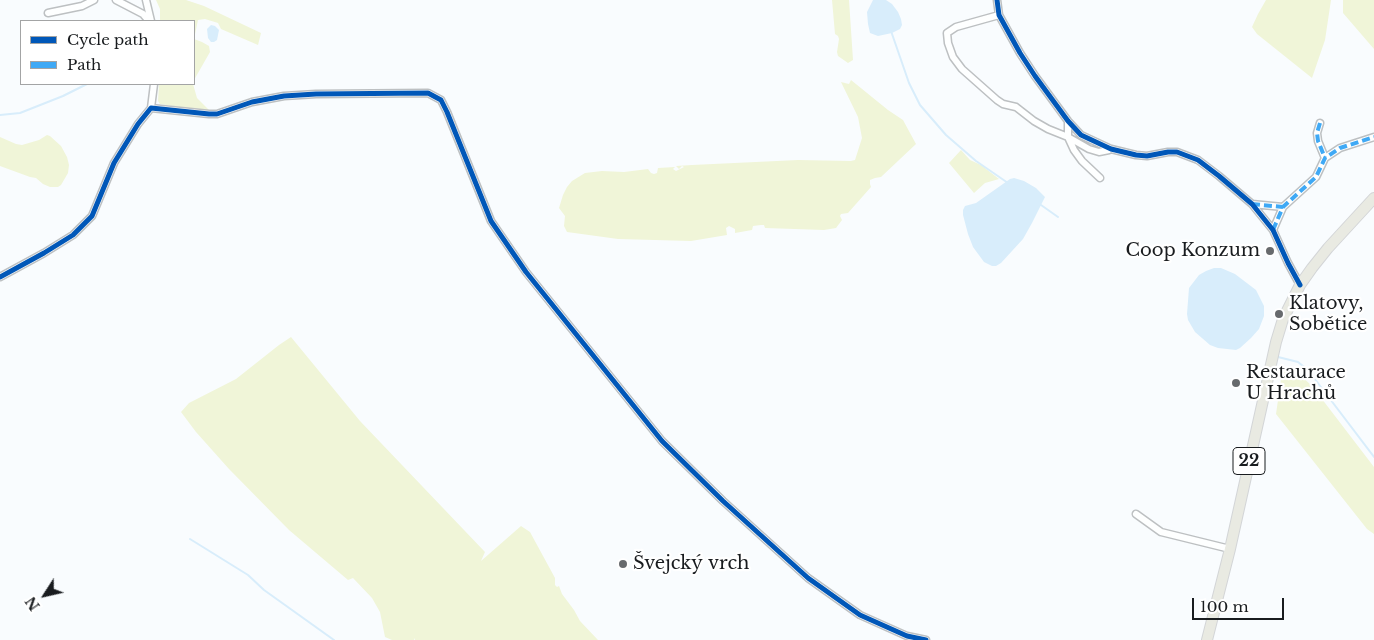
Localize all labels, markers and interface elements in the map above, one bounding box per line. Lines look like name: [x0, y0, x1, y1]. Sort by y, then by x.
legend: [20, 20, 195, 85]
text: Cycle path: [67, 30, 149, 49]
text: Path: [67, 55, 101, 74]
place label: Coop Konzum: [1126, 240, 1260, 262]
marker: Coop Konzum: [1264, 245, 1276, 257]
place label: Klatovy, Sobětice: [1289, 293, 1367, 336]
marker: Klatovy, Sobětice: [1273, 308, 1285, 320]
place label: Restaurace U Hrachů: [1246, 362, 1346, 404]
marker: Restaurace U Hrachů: [1230, 377, 1242, 389]
road number: 22: [1233, 448, 1265, 474]
place label: Švejcký vrch: [633, 553, 749, 575]
marker: Švejcký vrch: [617, 558, 629, 570]
north arrow: [20, 570, 70, 620]
scale bar: [1194, 588, 1286, 620]
text: N: [22, 593, 44, 614]
text: 100 m: [1200, 597, 1249, 616]

